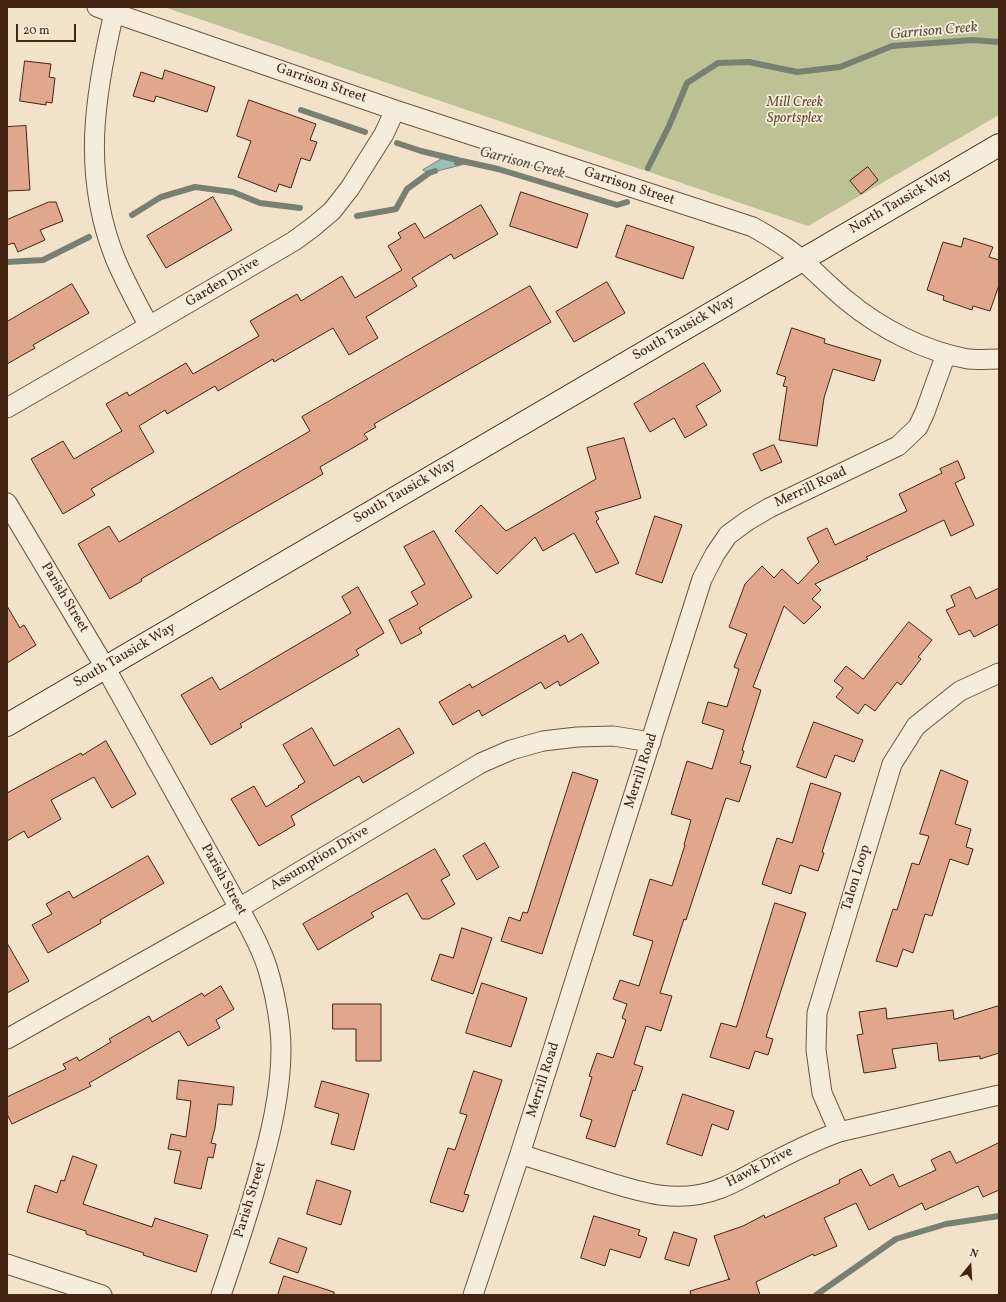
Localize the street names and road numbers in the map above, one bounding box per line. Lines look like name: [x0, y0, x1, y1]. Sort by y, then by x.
street label: Garrison Street: [274, 61, 368, 107]
street label: Garrison Street: [581, 164, 677, 210]
street label: North Tausick Way: [847, 166, 955, 238]
street label: Garden Drive: [183, 254, 263, 312]
street label: South Tausick Way: [630, 293, 738, 365]
street label: South Tausick Way: [351, 456, 459, 528]
street label: Merrill Road: [772, 464, 850, 512]
street label: Parish Street: [36, 560, 92, 636]
street label: South Tausick Way: [71, 620, 179, 692]
street label: Merrill Road: [622, 731, 662, 811]
street label: Assumption Drive: [268, 823, 372, 895]
street label: Parish Street: [196, 841, 250, 919]
street label: Talon Loop: [839, 843, 875, 913]
street label: Merrill Road: [524, 1040, 564, 1120]
street label: Hawk Drive: [724, 1144, 796, 1192]
street label: Parish Street: [231, 1160, 271, 1240]

